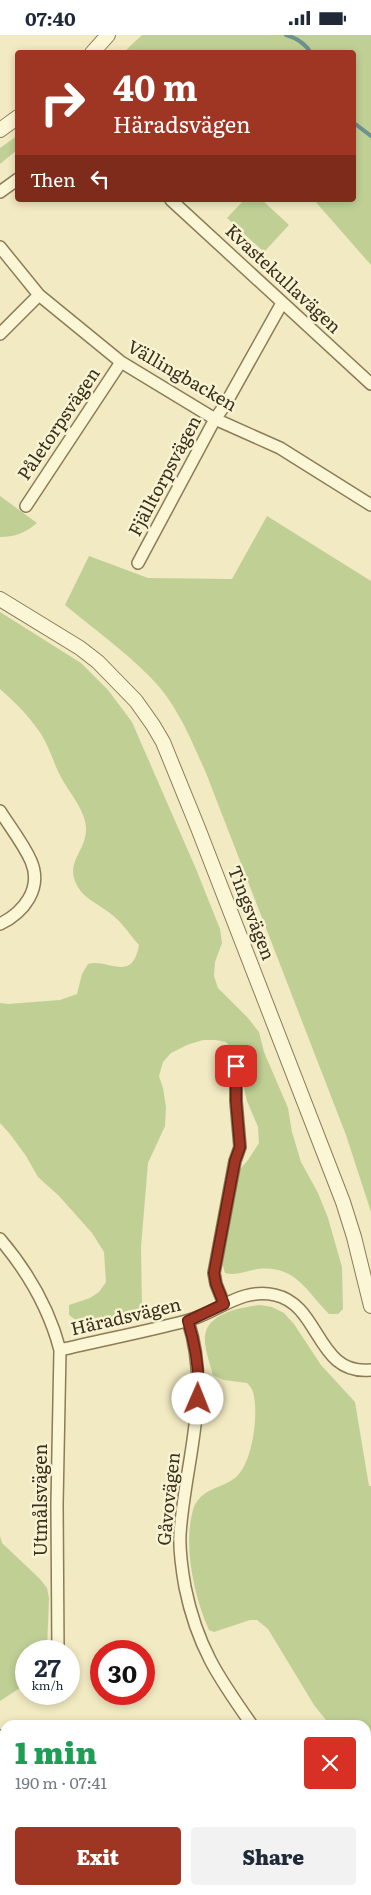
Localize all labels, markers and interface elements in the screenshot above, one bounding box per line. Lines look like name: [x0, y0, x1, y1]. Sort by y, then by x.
text: 07:40: [25, 4, 76, 32]
text: 40 m: [113, 60, 198, 112]
icon: right: [30, 70, 95, 135]
text: Häradsvägen: [113, 107, 251, 140]
text: Then: [30, 165, 76, 193]
icon: left: [86, 165, 114, 193]
street label: Kvastekullavägen: [220, 217, 348, 339]
street label: Vällingbacken: [123, 332, 243, 417]
street label: Påletorpsvägen: [10, 361, 106, 485]
street label: Fjälltorpsvägen: [120, 410, 207, 541]
street label: Tingsvägen: [222, 861, 283, 964]
pin: [215, 1045, 257, 1087]
icon: arrive: [222, 1052, 250, 1080]
street label: Häradsvägen: [68, 1290, 184, 1341]
position arrow: [171, 1372, 223, 1424]
street label: Utmålsvägen: [26, 1444, 53, 1556]
street label: Gåvovägen: [149, 1451, 186, 1547]
speed limit sign: 30: [90, 1640, 155, 1705]
text: 27: [34, 1648, 61, 1685]
text: km/h: [32, 1676, 63, 1694]
text: 1 min: [15, 1729, 97, 1773]
button: close: [304, 1737, 356, 1789]
text: 190 m · 07:41: [15, 1770, 107, 1794]
button: Exit: [15, 1827, 181, 1885]
button: Share: [191, 1827, 356, 1885]

